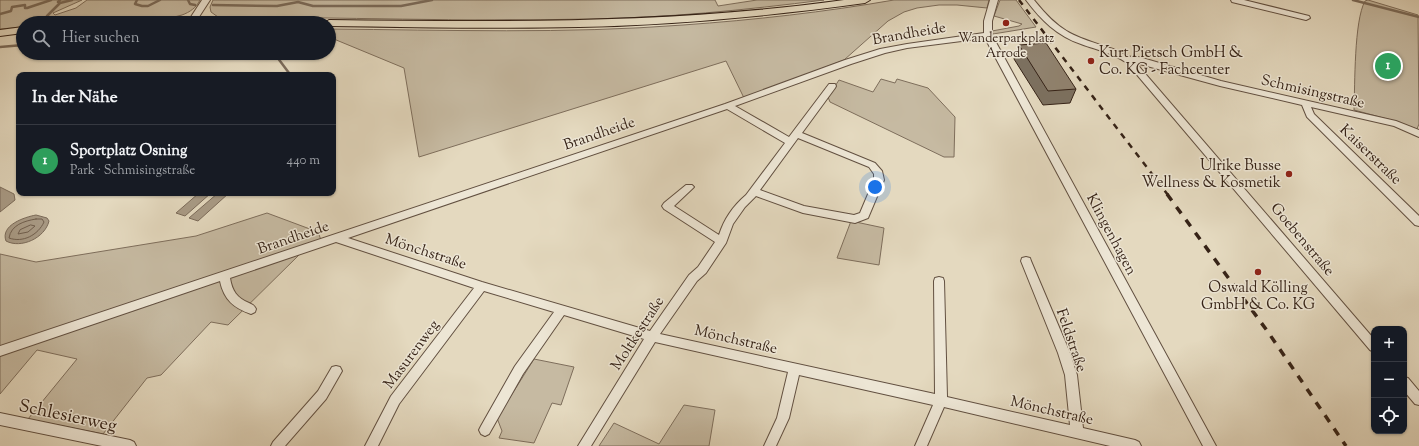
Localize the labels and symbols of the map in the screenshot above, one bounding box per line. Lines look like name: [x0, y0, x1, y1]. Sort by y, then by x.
street label: Brandheide: [871, 18, 948, 51]
marker: Wanderparkplatz Arrode: [1001, 18, 1011, 28]
place label: Wanderparkplatz Arrode: [958, 30, 1054, 63]
place label: Kurt Pietsch GmbH & Co. KG - Fachcenter: [1099, 43, 1244, 81]
pin: 1: [1375, 51, 1401, 81]
marker: Kurt Pietsch GmbH & Co. KG - Fachcenter: [1086, 56, 1096, 66]
street label: Schmisingstraße: [1259, 70, 1367, 115]
street label: Brandheide: [561, 112, 638, 156]
street label: Kaiserstraße: [1334, 120, 1406, 190]
place label: Ulrike Busse Wellness & Kosmetik: [1141, 156, 1281, 194]
marker: Ulrike Busse Wellness & Kosmetik: [1284, 169, 1294, 179]
your location: [865, 177, 885, 197]
street label: Klingenhagen: [1080, 190, 1141, 279]
street label: Goebenstraße: [1265, 199, 1339, 281]
street label: Brandheide: [255, 216, 332, 260]
street label: Mönchstraße: [382, 229, 469, 275]
marker: Oswald Kölling GmbH & Co. KG: [1253, 267, 1263, 277]
place label: Oswald Kölling GmbH & Co. KG: [1201, 278, 1315, 316]
street label: Moltkestraße: [607, 293, 670, 375]
street label: Feldstraße: [1050, 306, 1091, 375]
street label: Masurenweg: [379, 316, 445, 394]
street label: Mönchstraße: [692, 321, 779, 360]
street label: Mönchstraße: [1008, 392, 1095, 431]
street label: Schlesierweg: [16, 394, 119, 440]

